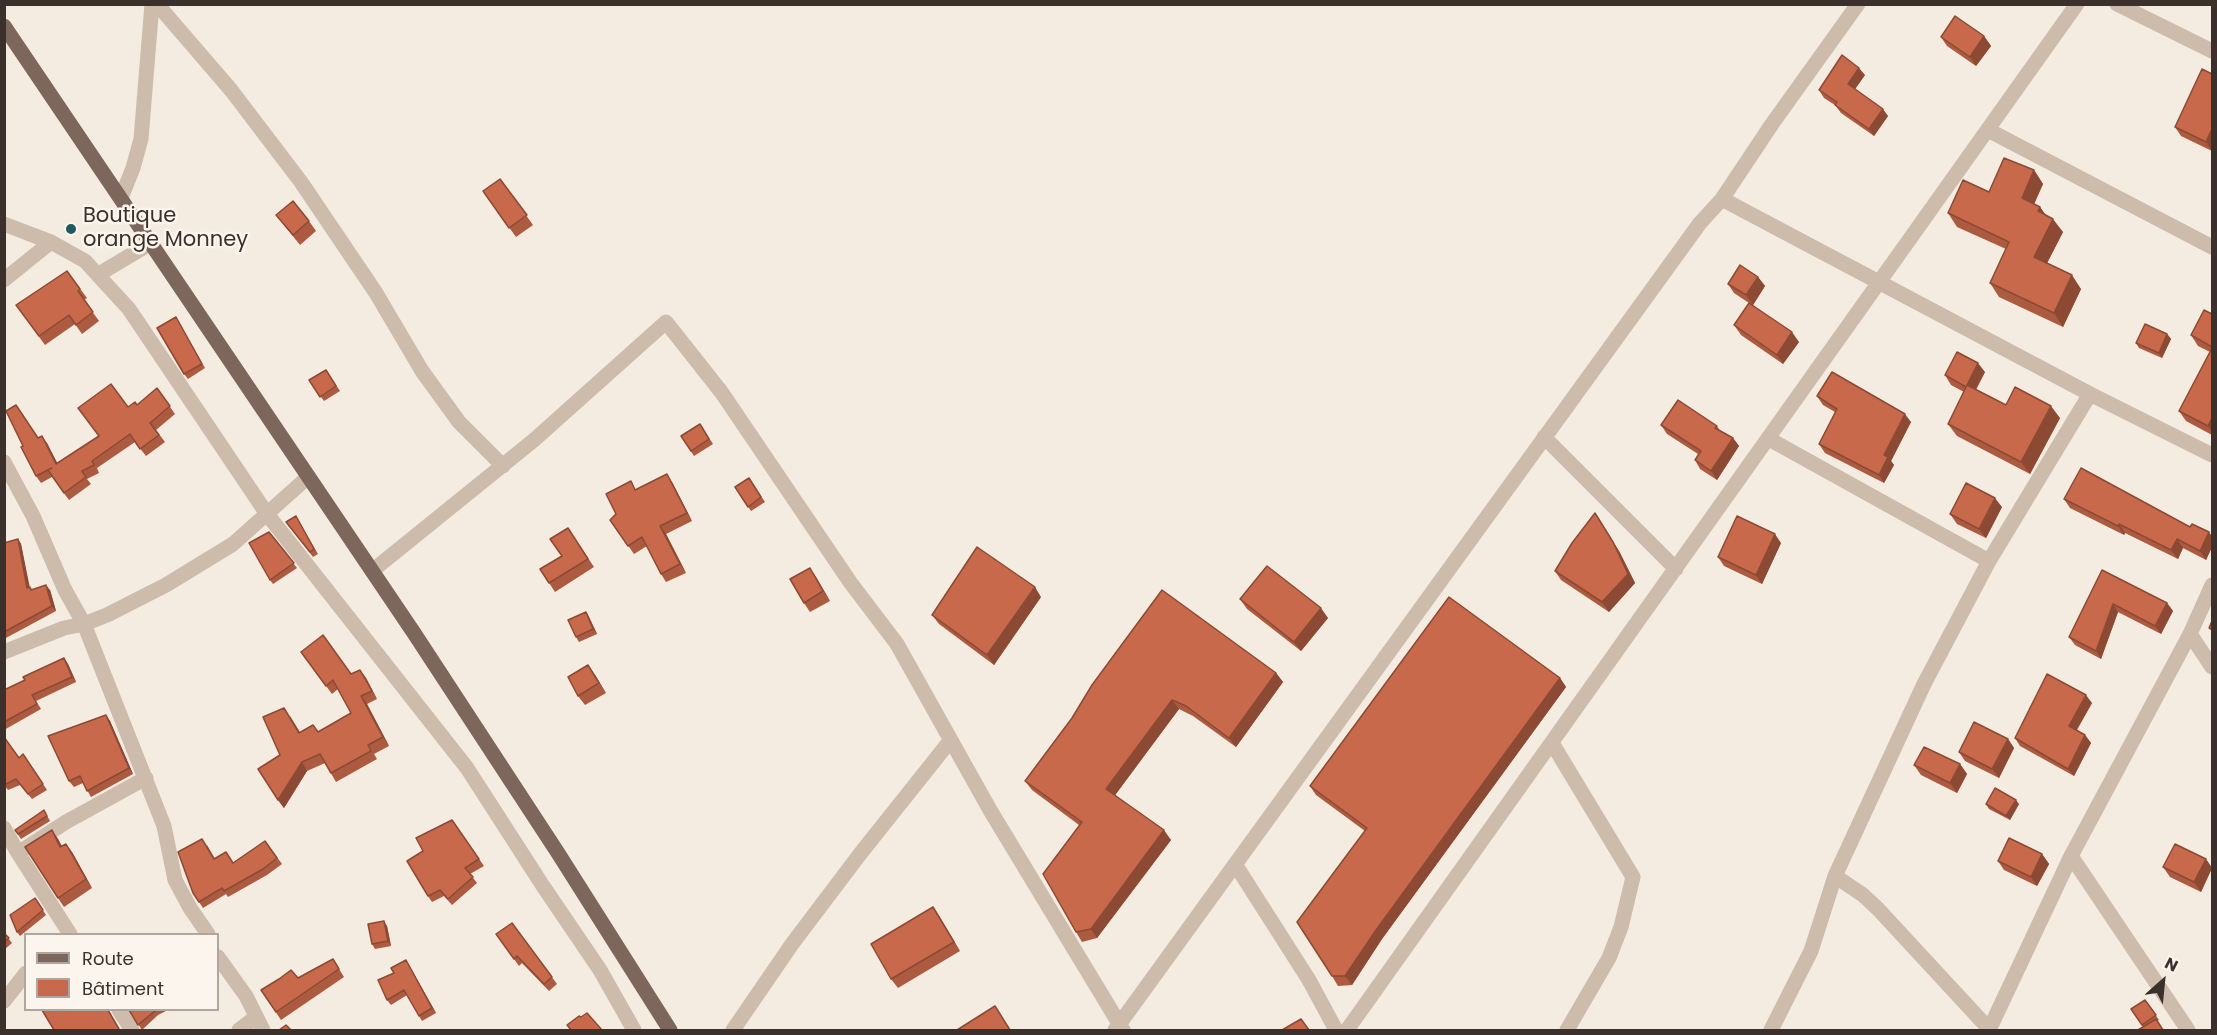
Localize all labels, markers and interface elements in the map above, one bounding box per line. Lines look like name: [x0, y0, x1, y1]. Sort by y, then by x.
place label: Boutique orange Monney: [83, 204, 248, 254]
marker: Boutique orange Monney: [64, 222, 78, 236]
legend: [24, 933, 219, 1011]
text: Route: [82, 946, 134, 971]
north arrow: [2133, 951, 2193, 1011]
text: N: [2161, 952, 2182, 977]
text: Bâtiment: [82, 976, 164, 1001]

